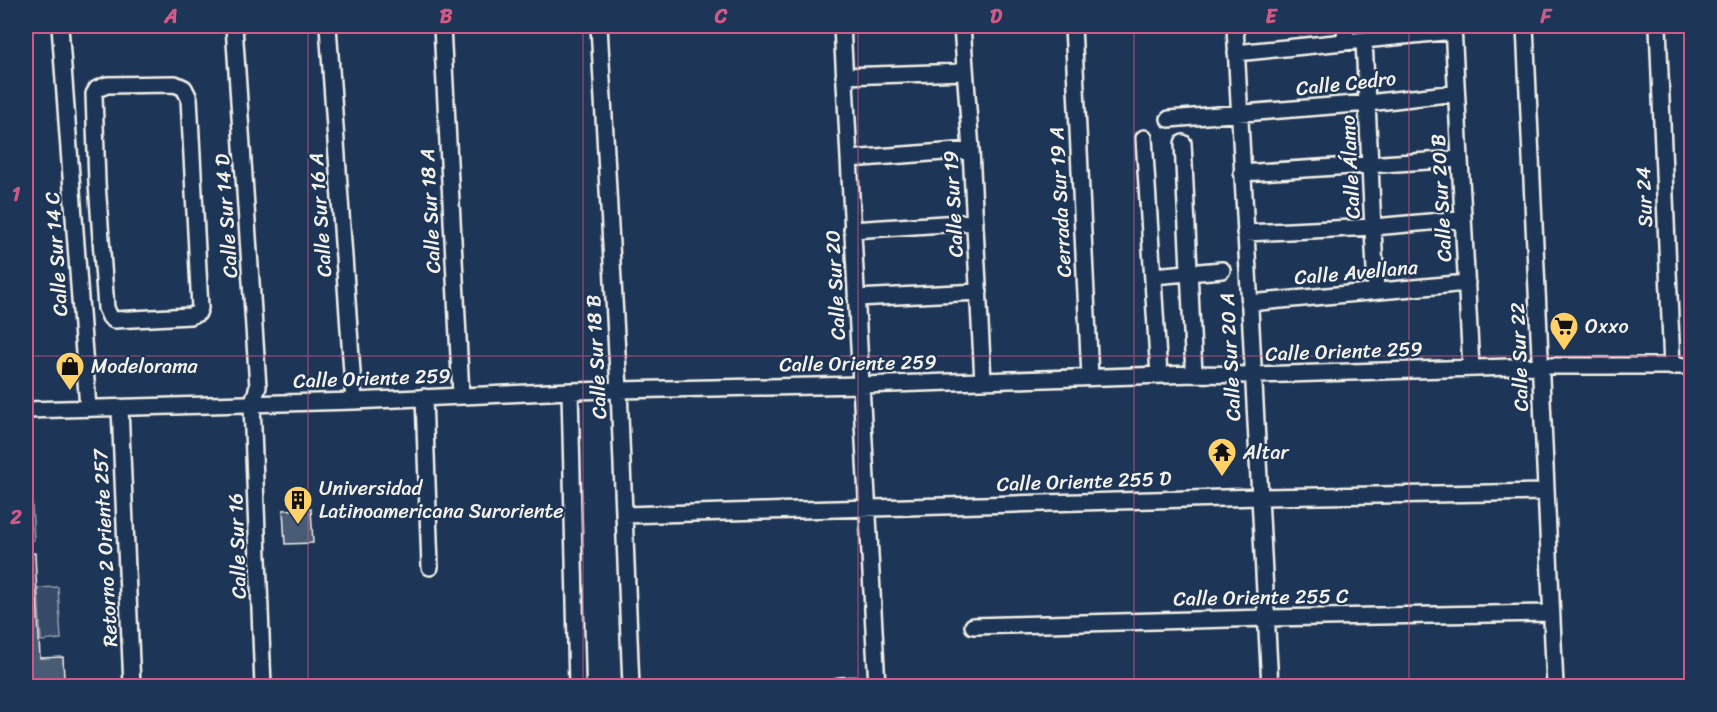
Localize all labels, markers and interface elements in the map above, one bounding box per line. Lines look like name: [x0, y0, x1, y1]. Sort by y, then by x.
text: A: [163, 0, 178, 34]
text: B: [440, 0, 453, 34]
text: C: [714, 0, 728, 34]
text: D: [990, 0, 1003, 34]
text: E: [1265, 0, 1278, 34]
text: F: [1540, 0, 1553, 34]
street label: Calle Cedro: [1294, 61, 1398, 106]
street label: Calle Álamo: [1330, 114, 1371, 220]
street label: Cerrada Sur 19 A: [1039, 126, 1082, 278]
street label: Calle Sur 20 B: [1421, 133, 1462, 263]
street label: Calle Sur 18 A: [410, 148, 451, 274]
street label: Calle Sur 19: [933, 150, 974, 258]
street label: Calle Sur 16 A: [299, 152, 342, 278]
street label: Calle Sur 14 D: [205, 153, 248, 279]
street label: Sur 24: [1626, 166, 1663, 228]
text: 1: [12, 177, 21, 212]
street label: Calle Sur 14 C: [35, 190, 78, 317]
street label: Calle Sur 20: [815, 229, 856, 341]
street label: Calle Avellana: [1293, 250, 1420, 295]
street label: Calle Sur 20 A: [1210, 292, 1251, 422]
street label: Calle Sur 18 B: [576, 293, 617, 420]
street label: Calle Sur 22: [1500, 301, 1539, 412]
place label: Oxxo: [1585, 309, 1629, 344]
supermarket icon: Oxxo: [1548, 310, 1580, 352]
street label: Calle Oriente 259: [1265, 331, 1423, 372]
street label: Calle Oriente 259: [779, 345, 937, 382]
place label: Modelorama: [91, 349, 198, 384]
shop icon: Modelorama: [54, 350, 86, 392]
street label: Calle Oriente 259: [293, 358, 451, 399]
place label: Altar: [1242, 435, 1290, 470]
temple icon: Altar: [1206, 436, 1238, 478]
street label: Retorno 2 Oriente 257: [83, 447, 128, 648]
street label: Calle Oriente 255 D: [996, 461, 1172, 502]
place label: Universidad Latinoamericana Suroriente: [319, 471, 564, 529]
building icon: Universidad Latinoamericana Suroriente: [282, 484, 314, 526]
street label: Calle Sur 16: [218, 492, 257, 600]
text: 2: [9, 500, 22, 535]
street label: Calle Oriente 255 C: [1173, 578, 1349, 617]

